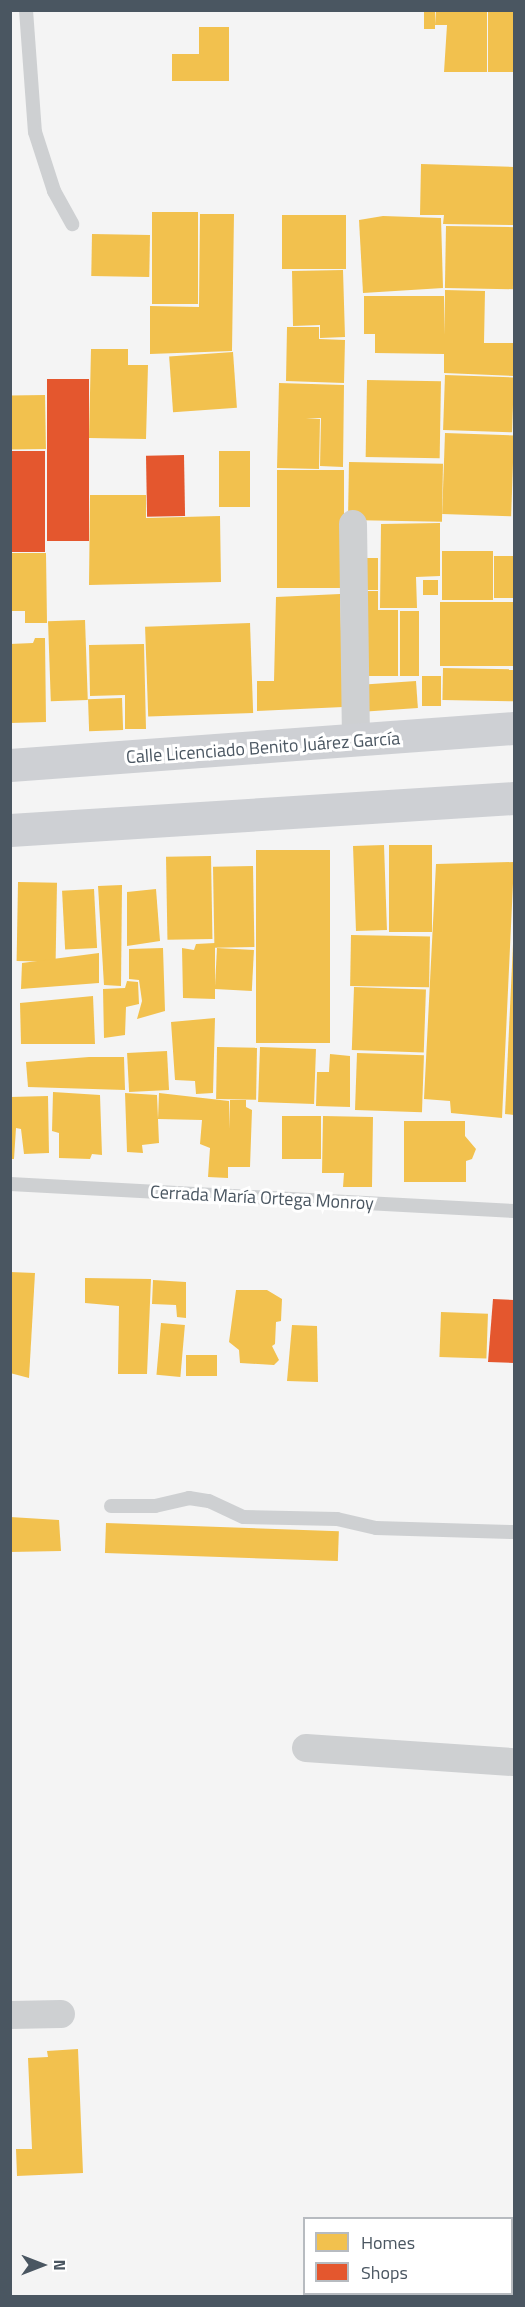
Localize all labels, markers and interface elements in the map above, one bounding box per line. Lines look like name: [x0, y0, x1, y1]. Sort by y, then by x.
street label: Calle Licenciado Benito Juárez García: [125, 728, 401, 768]
street label: Cerrada María Ortega Monroy: [150, 1181, 374, 1215]
legend: [303, 2217, 513, 2295]
text: Homes: [361, 2229, 415, 2256]
north arrow: [12, 2235, 72, 2295]
text: N: [48, 2259, 72, 2271]
text: Shops: [361, 2259, 408, 2286]

